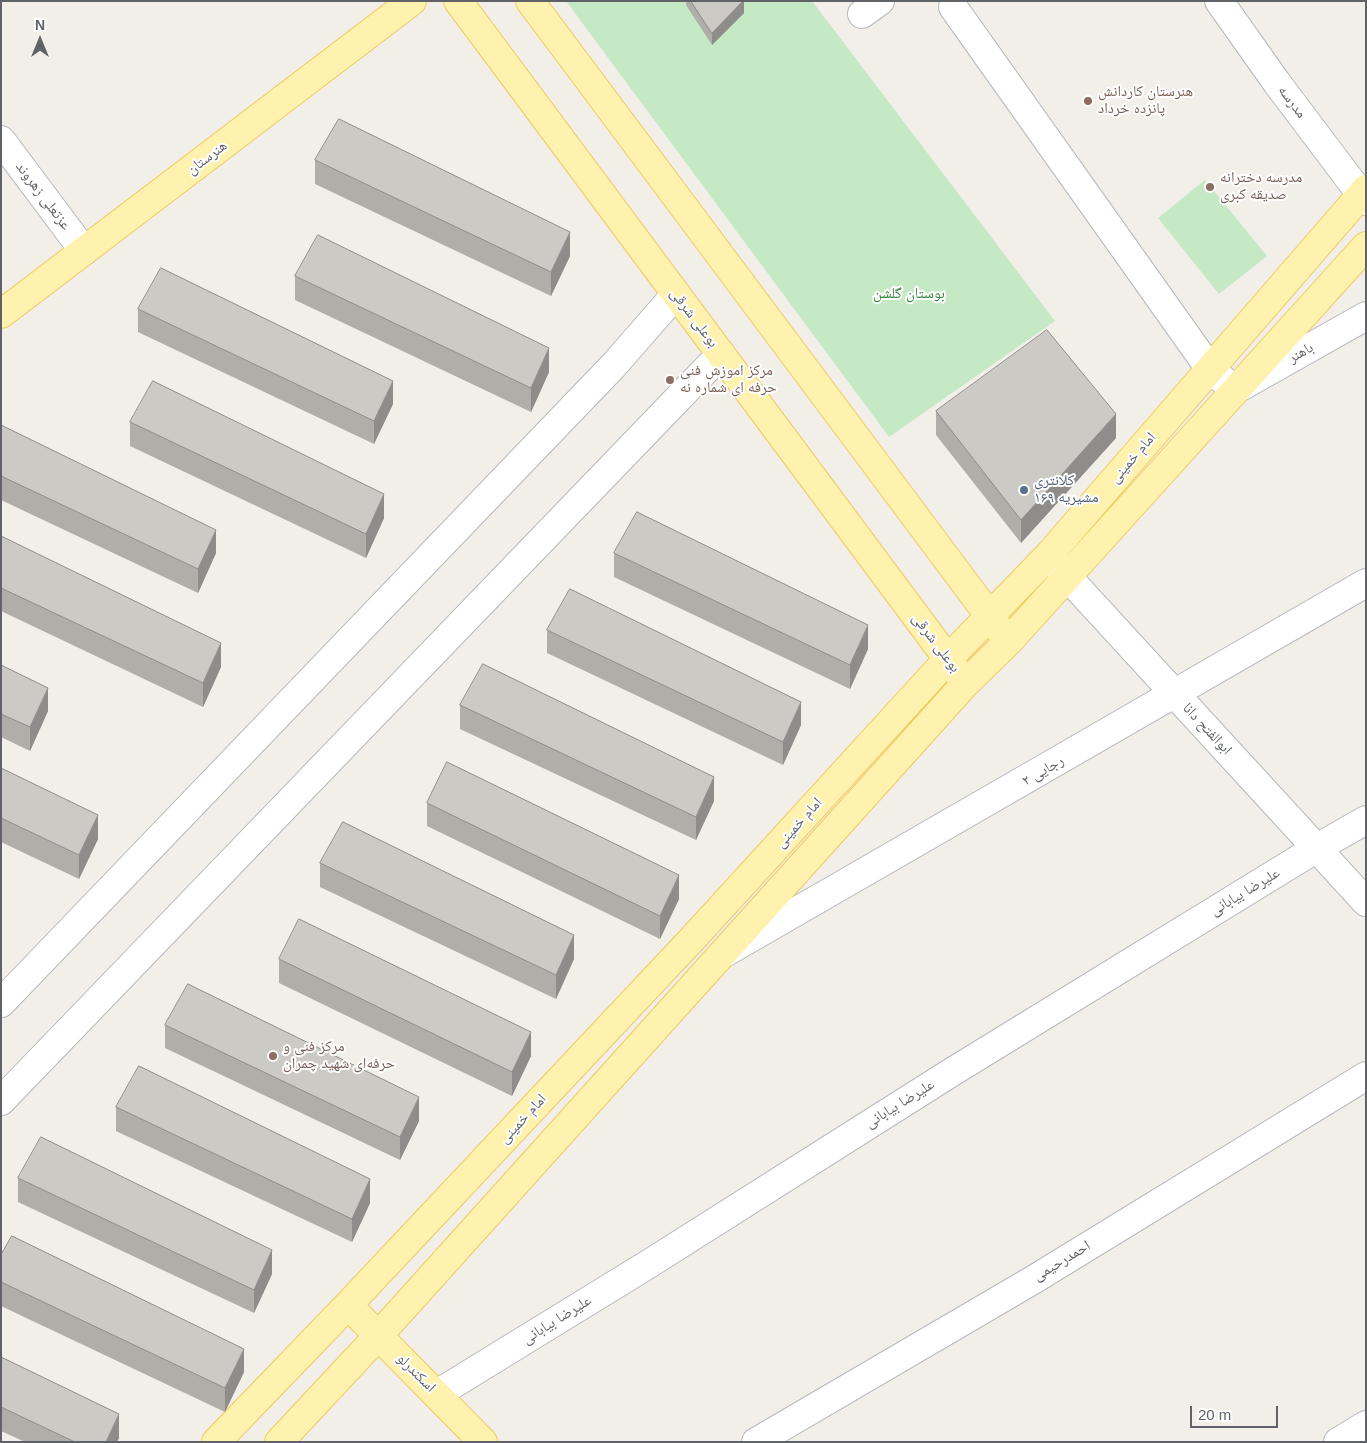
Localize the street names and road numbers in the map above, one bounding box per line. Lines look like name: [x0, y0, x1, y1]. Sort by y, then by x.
street label: مدرسه: [1274, 82, 1310, 122]
street label: هنرستان: [183, 137, 231, 179]
street label: عزتعلی زهروند: [11, 158, 75, 234]
street label: بوعلی شرقی: [666, 285, 722, 351]
street label: باهنر: [1285, 339, 1317, 367]
street label: امام خمینی: [1106, 429, 1160, 487]
street label: بوعلی شرقی: [908, 610, 964, 676]
street label: ابوالفتح دانا: [1178, 699, 1236, 759]
street label: رجایی ۲: [1019, 752, 1067, 790]
street label: امام خمینی: [772, 794, 826, 852]
street label: علیرضا بیابانی: [1207, 864, 1283, 920]
street label: علیرضا بیابانی: [862, 1076, 938, 1132]
street label: امام خمینی: [495, 1090, 551, 1148]
street label: احمدرحیمی: [1030, 1237, 1094, 1285]
street label: علیرضا بیابانی: [519, 1292, 595, 1348]
street label: اسکندرلو: [393, 1350, 439, 1396]

